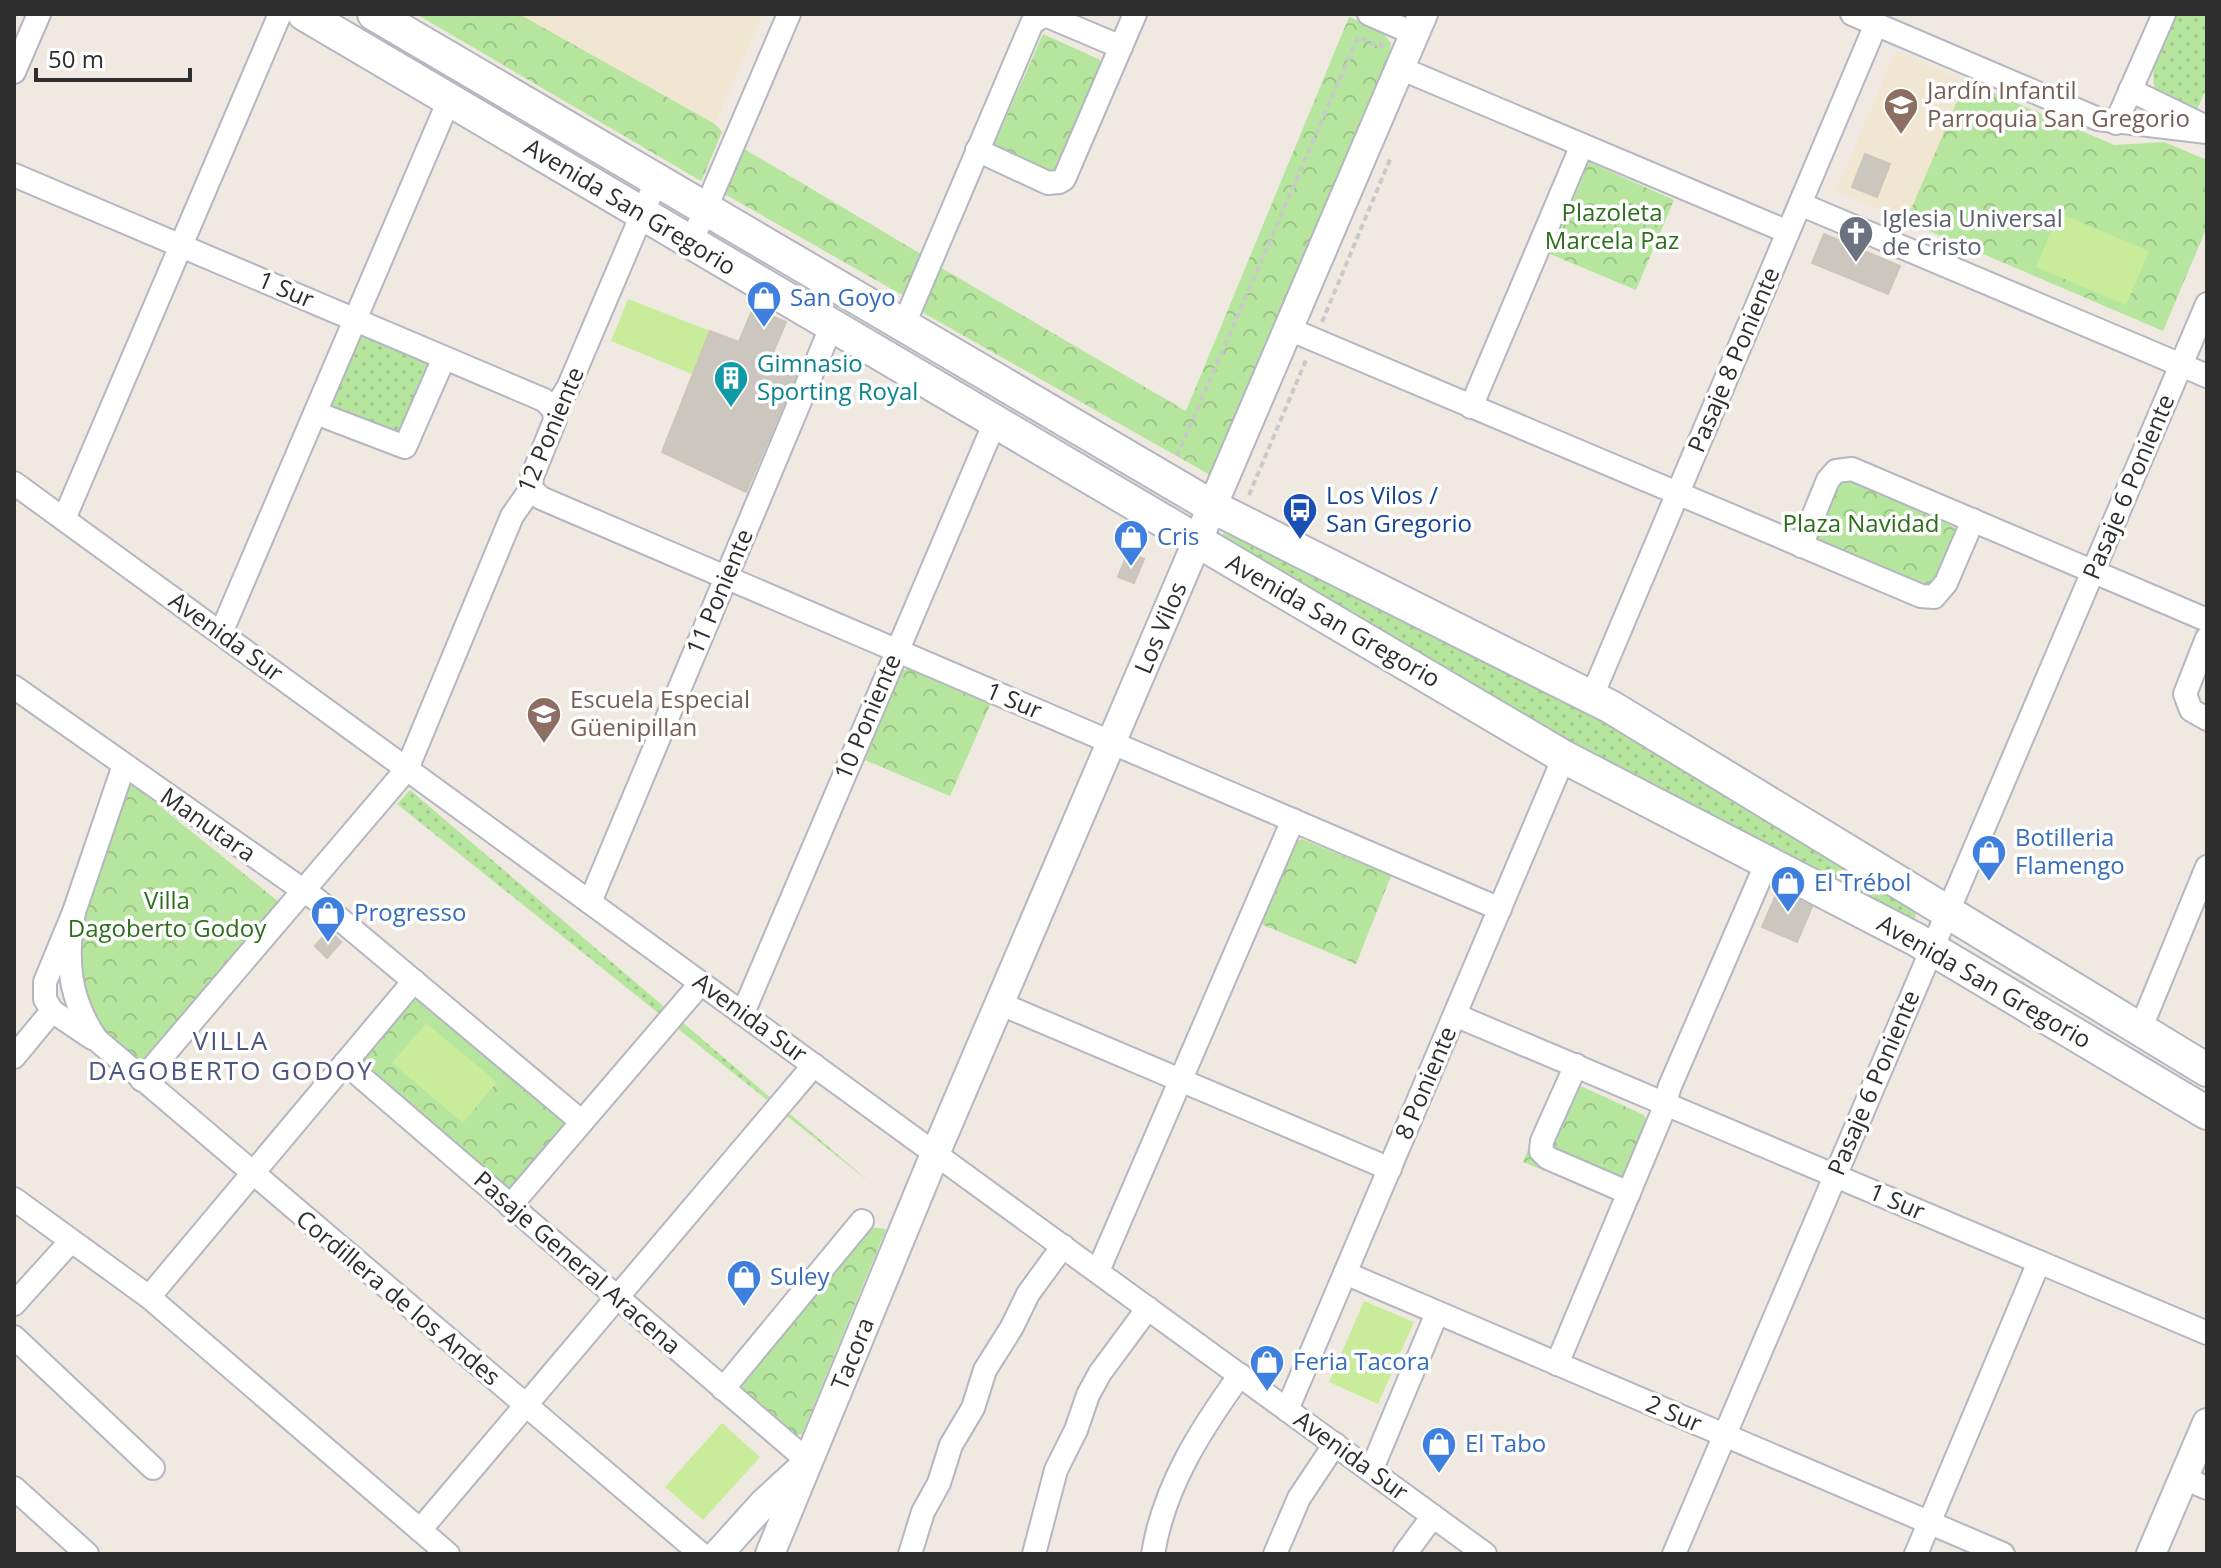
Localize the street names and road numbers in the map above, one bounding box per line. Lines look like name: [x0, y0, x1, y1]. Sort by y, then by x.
street label: Avenida San Gregorio: [519, 129, 743, 282]
street label: 1 Sur: [254, 262, 320, 315]
street label: Pasaje 8 Poniente: [1679, 262, 1787, 457]
street label: 12 Poniente: [508, 361, 591, 497]
street label: Pasaje 6 Poniente: [2074, 389, 2182, 584]
street label: 11 Poniente: [677, 523, 760, 659]
street label: Avenida San Gregorio: [1221, 545, 1447, 694]
street label: Los Vilos: [1125, 576, 1194, 678]
street label: Avenida Sur: [163, 583, 291, 688]
street label: 10 Poniente: [825, 648, 908, 784]
street label: 1 Sur: [982, 673, 1048, 726]
street label: Manutara: [155, 779, 263, 869]
street label: Avenida San Gregorio: [1872, 906, 2098, 1055]
street label: Avenida Sur: [687, 964, 815, 1069]
street label: Pasaje 6 Poniente: [1819, 985, 1927, 1180]
street label: 8 Poniente: [1386, 1021, 1463, 1144]
street label: Pasaje General Aracena: [467, 1163, 689, 1361]
street label: 1 Sur: [1865, 1174, 1931, 1227]
street label: Cordillera de los Andes: [290, 1202, 508, 1392]
street label: Tacora: [822, 1312, 881, 1395]
street label: 2 Sur: [1642, 1386, 1708, 1439]
street label: Avenida Sur: [1288, 1402, 1416, 1507]

